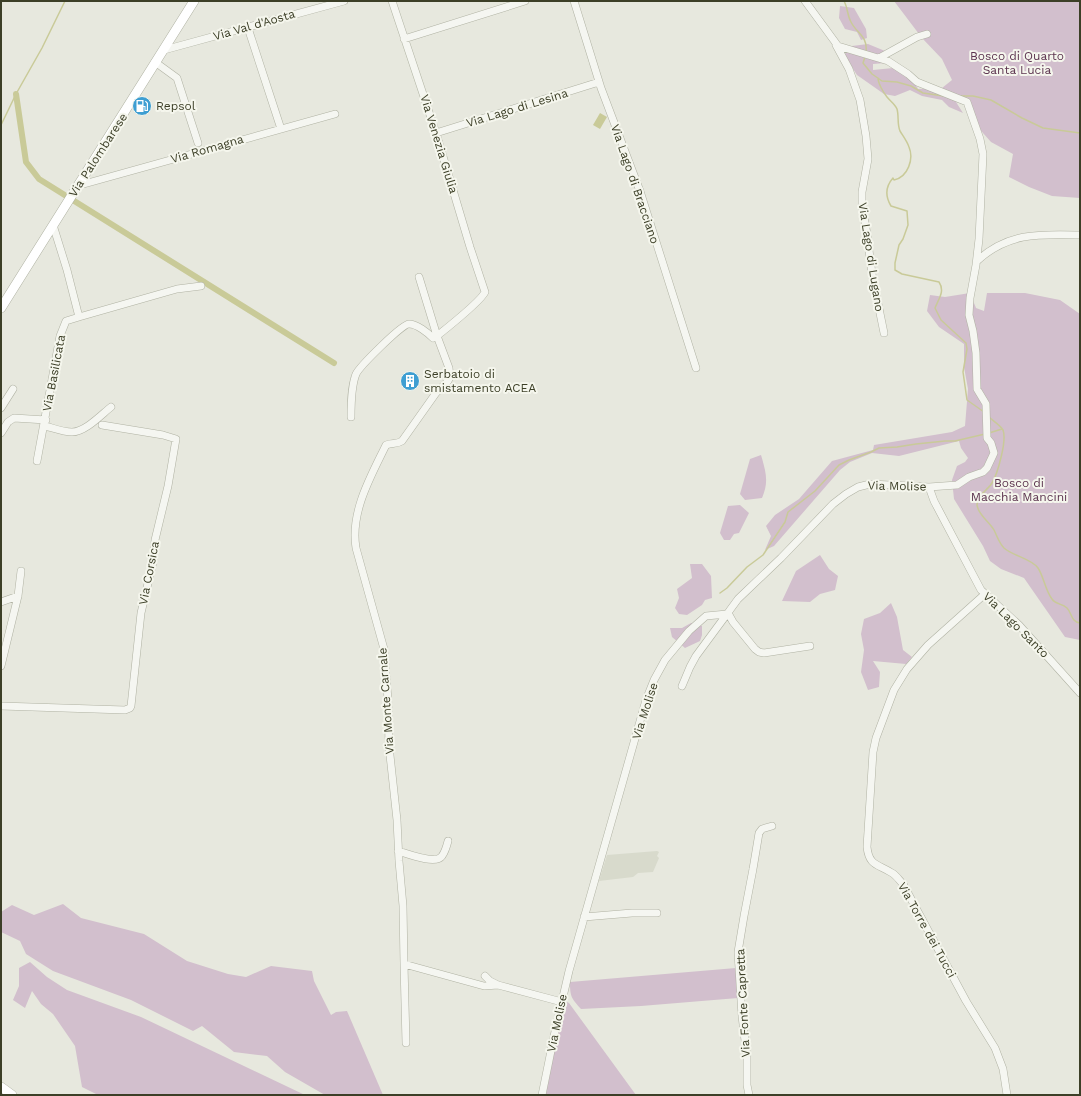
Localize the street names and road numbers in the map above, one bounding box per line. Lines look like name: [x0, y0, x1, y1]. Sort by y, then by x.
street label: Via Val d'Aosta: [211, 7, 297, 43]
street label: Via Lago di Lesina: [464, 86, 570, 130]
street label: Via Venezia Giulia: [417, 93, 461, 195]
street label: Via Palombarese: [66, 110, 130, 200]
street label: Via Lago di Bracciano: [608, 122, 662, 246]
street label: Via Romagna: [169, 132, 245, 166]
street label: Via Lago di Lugano: [855, 201, 887, 313]
street label: Via Basilicata: [40, 333, 68, 412]
street label: Via Molise: [867, 478, 927, 494]
street label: Via Corsica: [136, 540, 162, 606]
street label: Via Lago Santo: [980, 589, 1052, 661]
street label: Via Monte Carnale: [375, 647, 397, 755]
street label: Via Molise: [629, 681, 661, 741]
street label: Via Torre dei Tucci: [895, 880, 959, 980]
street label: Via Fonte Capretta: [733, 948, 753, 1058]
street label: Via Molise: [544, 993, 570, 1053]

